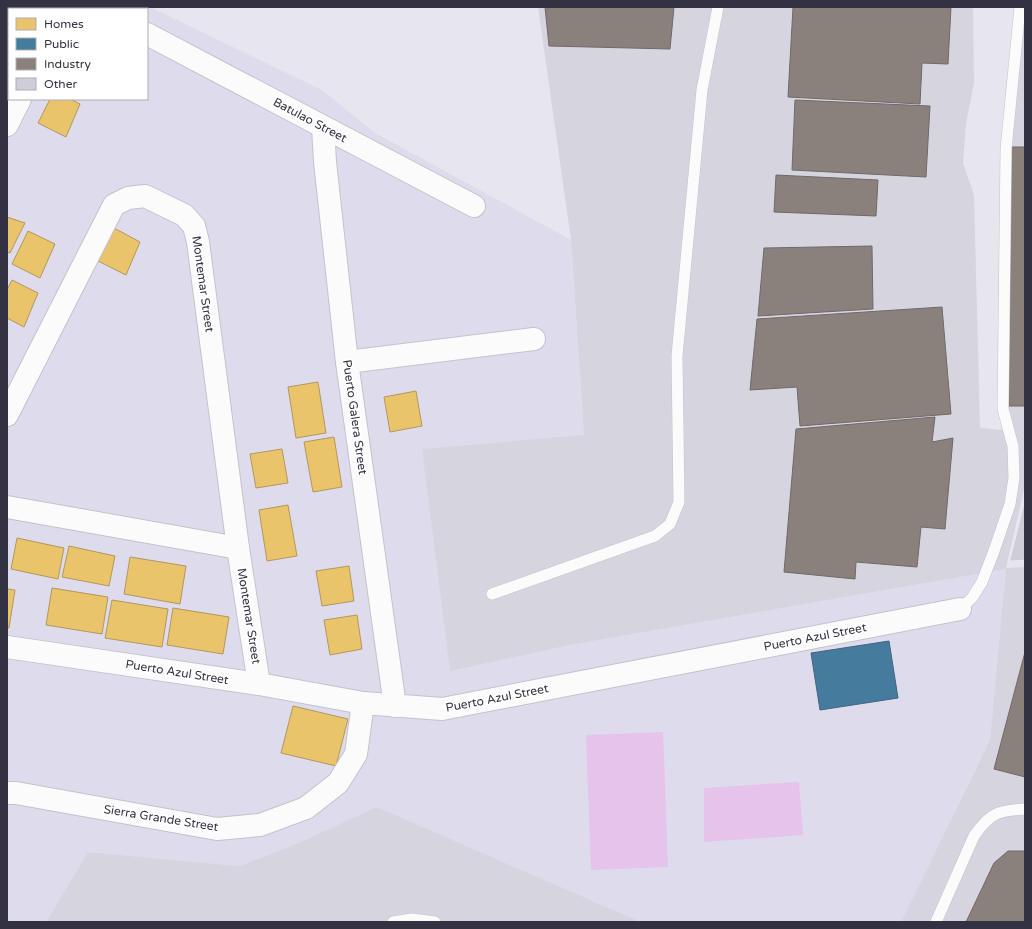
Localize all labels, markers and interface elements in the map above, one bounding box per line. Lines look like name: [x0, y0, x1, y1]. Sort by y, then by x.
legend: [8, 8, 148, 100]
text: Homes: [44, 17, 84, 31]
text: Public: [44, 37, 79, 51]
text: Industry: [44, 57, 91, 71]
text: Other: [44, 77, 77, 91]
street label: Batulao Street: [271, 95, 350, 145]
street label: Montemar Street: [189, 235, 217, 333]
street label: Puerto Galera Street: [340, 359, 370, 476]
street label: Montemar Street: [235, 567, 264, 665]
street label: Puerto Azul Street: [763, 620, 868, 654]
street label: Puerto Azul Street: [124, 657, 230, 687]
street label: Puerto Azul Street: [445, 681, 550, 715]
street label: Sierra Grande Street: [103, 802, 220, 834]

